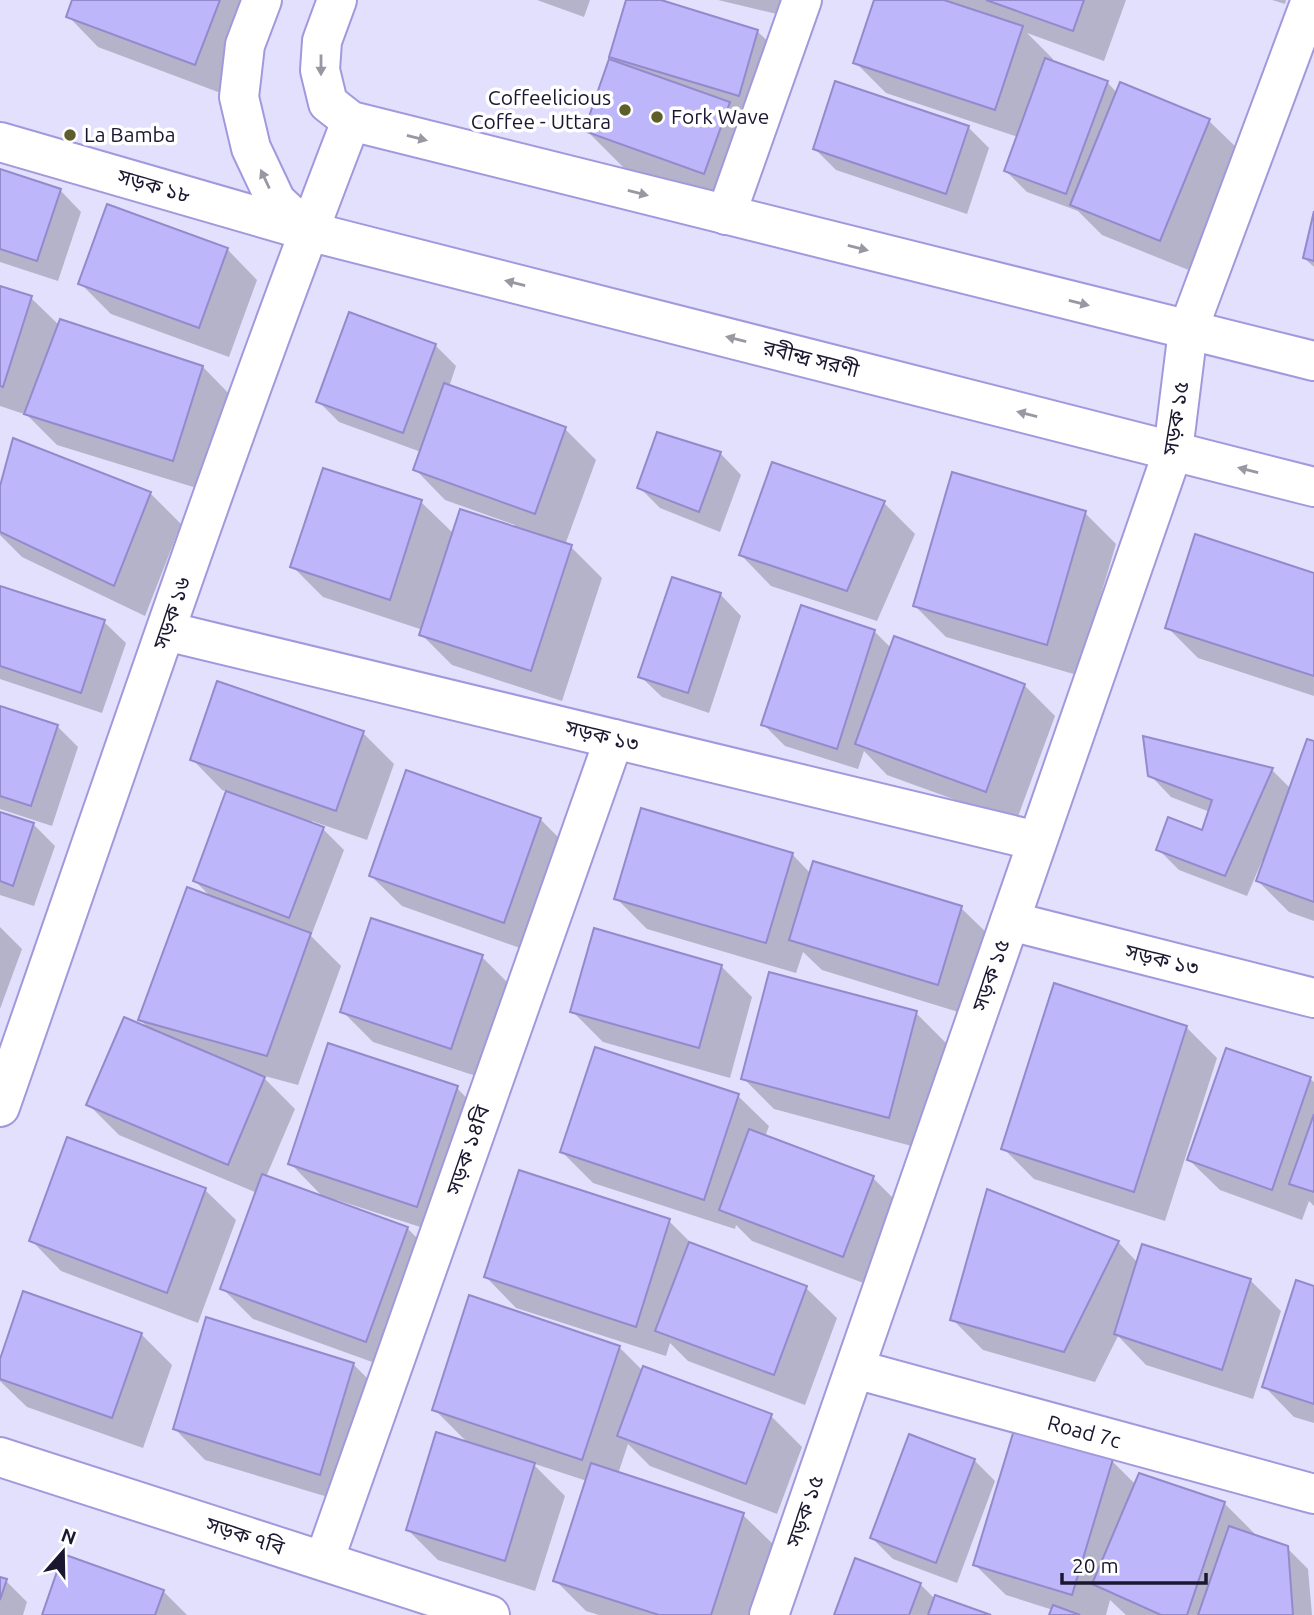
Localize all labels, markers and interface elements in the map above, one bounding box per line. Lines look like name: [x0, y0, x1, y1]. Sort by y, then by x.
one-way arrow: [315, 54, 327, 76]
place label: Coffeelicious Coffee - Uttara: [471, 85, 611, 133]
marker: Coffeelicious Coffee - Uttara: [617, 102, 633, 118]
place label: Fork Wave: [671, 104, 769, 128]
marker: Fork Wave: [649, 109, 665, 125]
place label: La Bamba: [84, 122, 176, 146]
marker: La Bamba: [62, 127, 78, 143]
one-way arrow: [406, 133, 428, 144]
street label: সড়ক ১৮: [114, 163, 193, 207]
one-way arrow: [260, 169, 271, 189]
one-way arrow: [627, 188, 649, 199]
one-way arrow: [848, 243, 870, 254]
one-way arrow: [504, 277, 526, 288]
one-way arrow: [1068, 297, 1090, 308]
one-way arrow: [725, 334, 746, 344]
street label: রবীন্দ্র সরণী: [760, 334, 862, 382]
street label: সড়ক ১৫: [1157, 379, 1193, 458]
one-way arrow: [1016, 408, 1038, 419]
one-way arrow: [1237, 464, 1259, 475]
street label: সড়ক ১৬: [147, 573, 195, 653]
street label: সড়ক ১৩: [562, 714, 641, 756]
street label: সড়ক ১৫: [966, 935, 1014, 1015]
street label: সড়ক ১৩: [1122, 938, 1201, 980]
street label: সড়ক ১৪বি: [440, 1101, 494, 1198]
street label: Road 7c: [1045, 1410, 1124, 1452]
street label: সড়ক ১৫: [780, 1471, 828, 1551]
street label: সড়ক ৭বি: [202, 1511, 288, 1559]
north arrow: [28, 1517, 98, 1587]
text: N: [58, 1523, 79, 1549]
scale bar: [1062, 1542, 1206, 1586]
text: 20 m: [1072, 1553, 1119, 1577]

